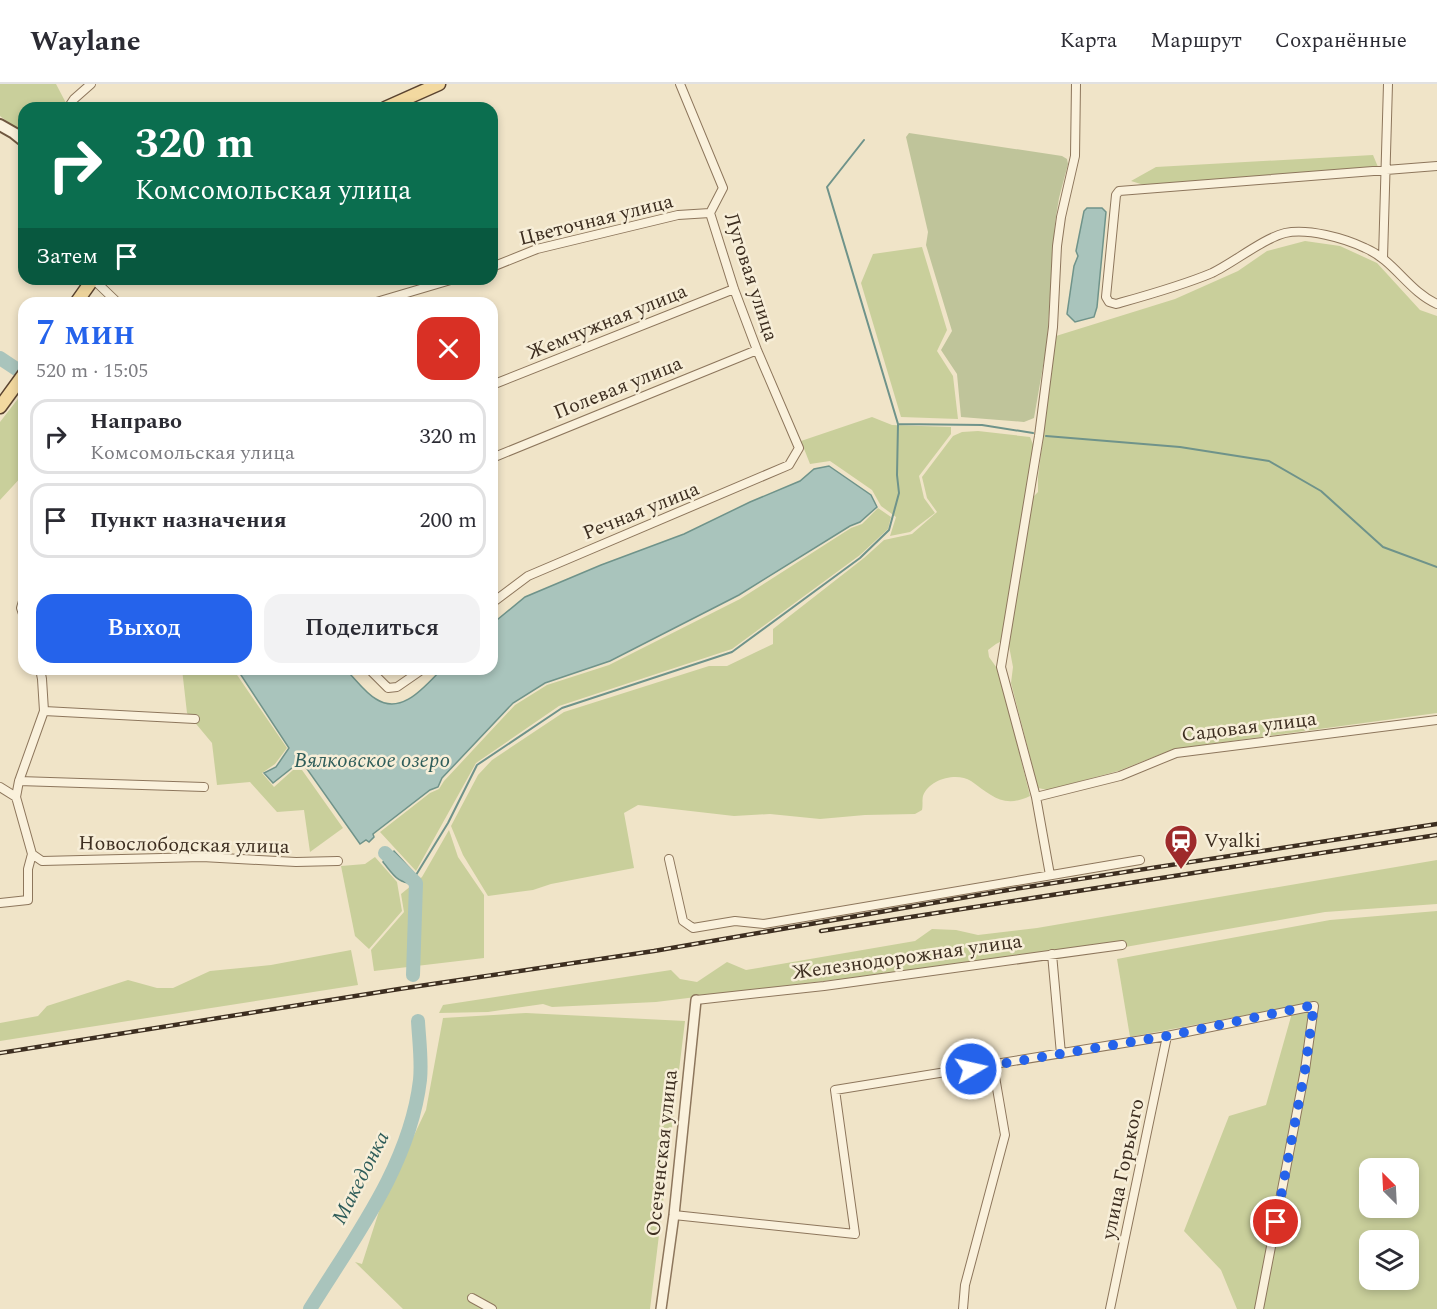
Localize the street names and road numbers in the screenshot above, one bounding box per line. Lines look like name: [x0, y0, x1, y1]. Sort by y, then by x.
street label: Цветочная улица: [516, 186, 677, 254]
street label: Луговая улица: [716, 209, 786, 346]
street label: Жемчужная улица: [522, 276, 692, 368]
street label: Полевая улица: [549, 348, 687, 428]
street label: Речная улица: [578, 474, 704, 548]
street label: Садовая улица: [1180, 704, 1318, 750]
street label: Новослободская улица: [78, 828, 290, 862]
street label: Железнодорожная улица: [790, 926, 1024, 988]
street label: Осеченская улица: [638, 1068, 686, 1238]
street label: улица Горького: [1093, 1096, 1153, 1243]

